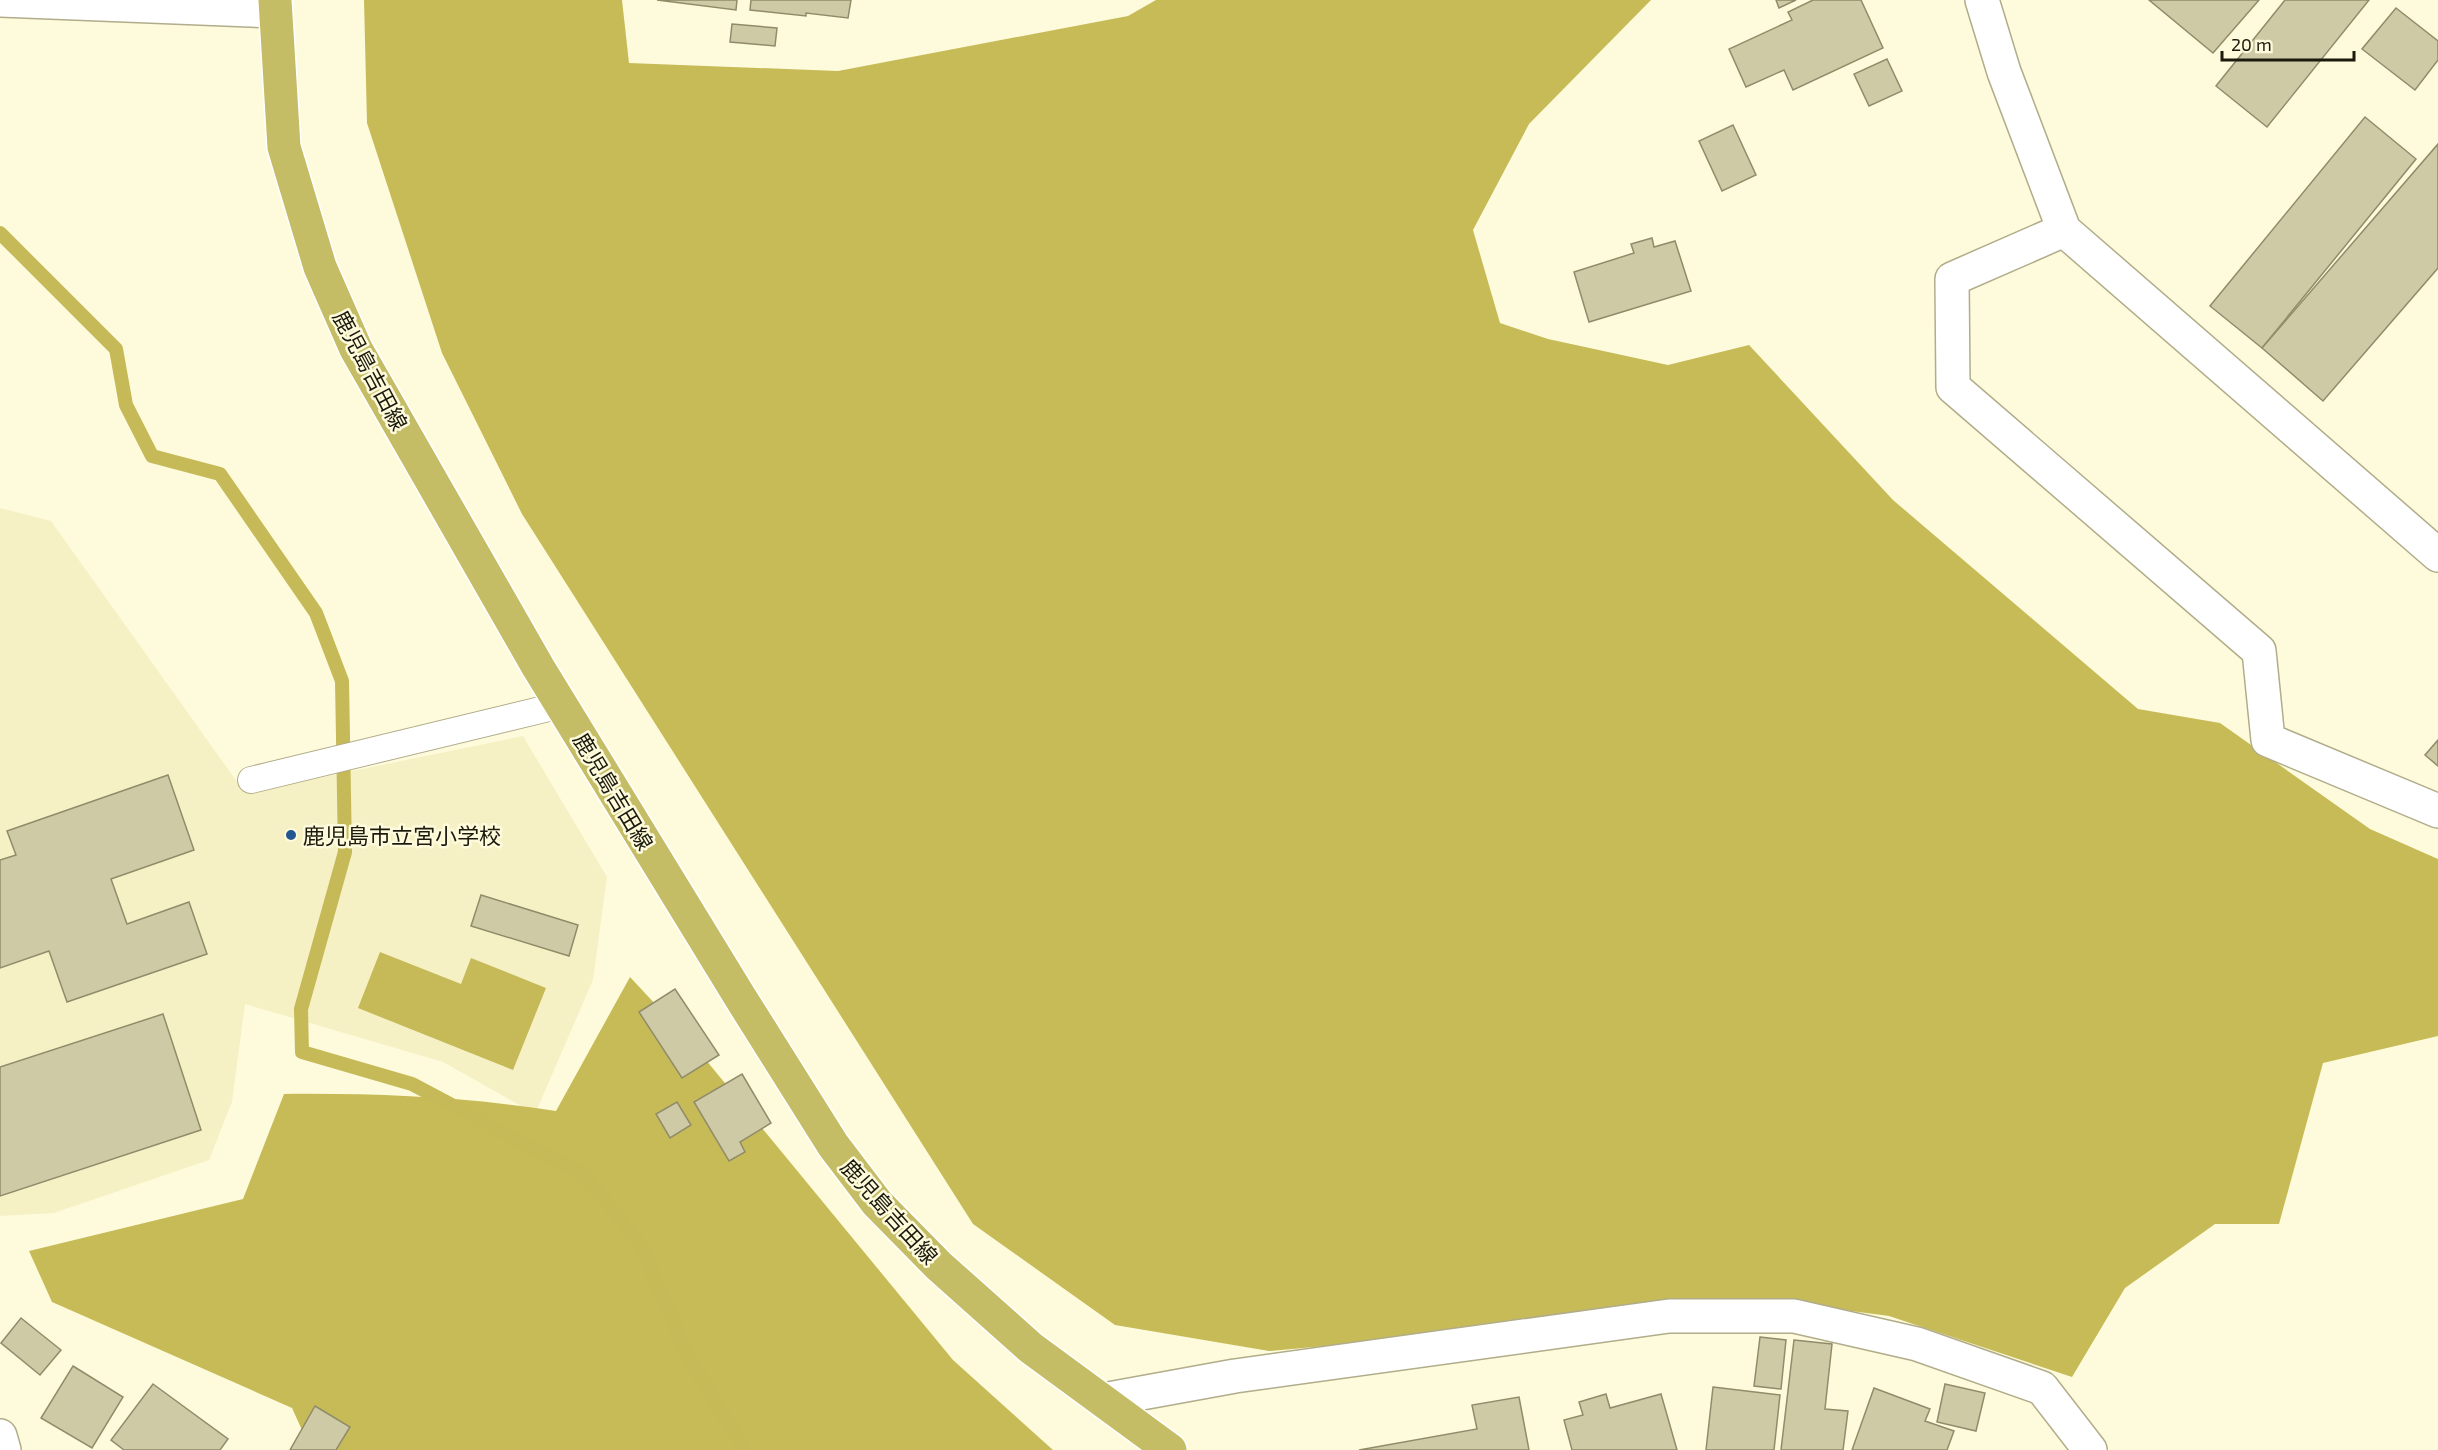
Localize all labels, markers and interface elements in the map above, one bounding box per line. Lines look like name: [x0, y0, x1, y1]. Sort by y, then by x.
scale bar: [2222, 24, 2354, 62]
text: 20 m: [2231, 33, 2272, 55]
street label: 鹿児島吉田線: [329, 306, 413, 434]
street label: 鹿児島吉田線: [569, 728, 659, 854]
place label: 鹿児島市立宮小学校: [303, 822, 501, 848]
marker: 鹿児島市立宮小学校: [284, 828, 298, 842]
street label: 鹿児島吉田線: [836, 1153, 944, 1269]

